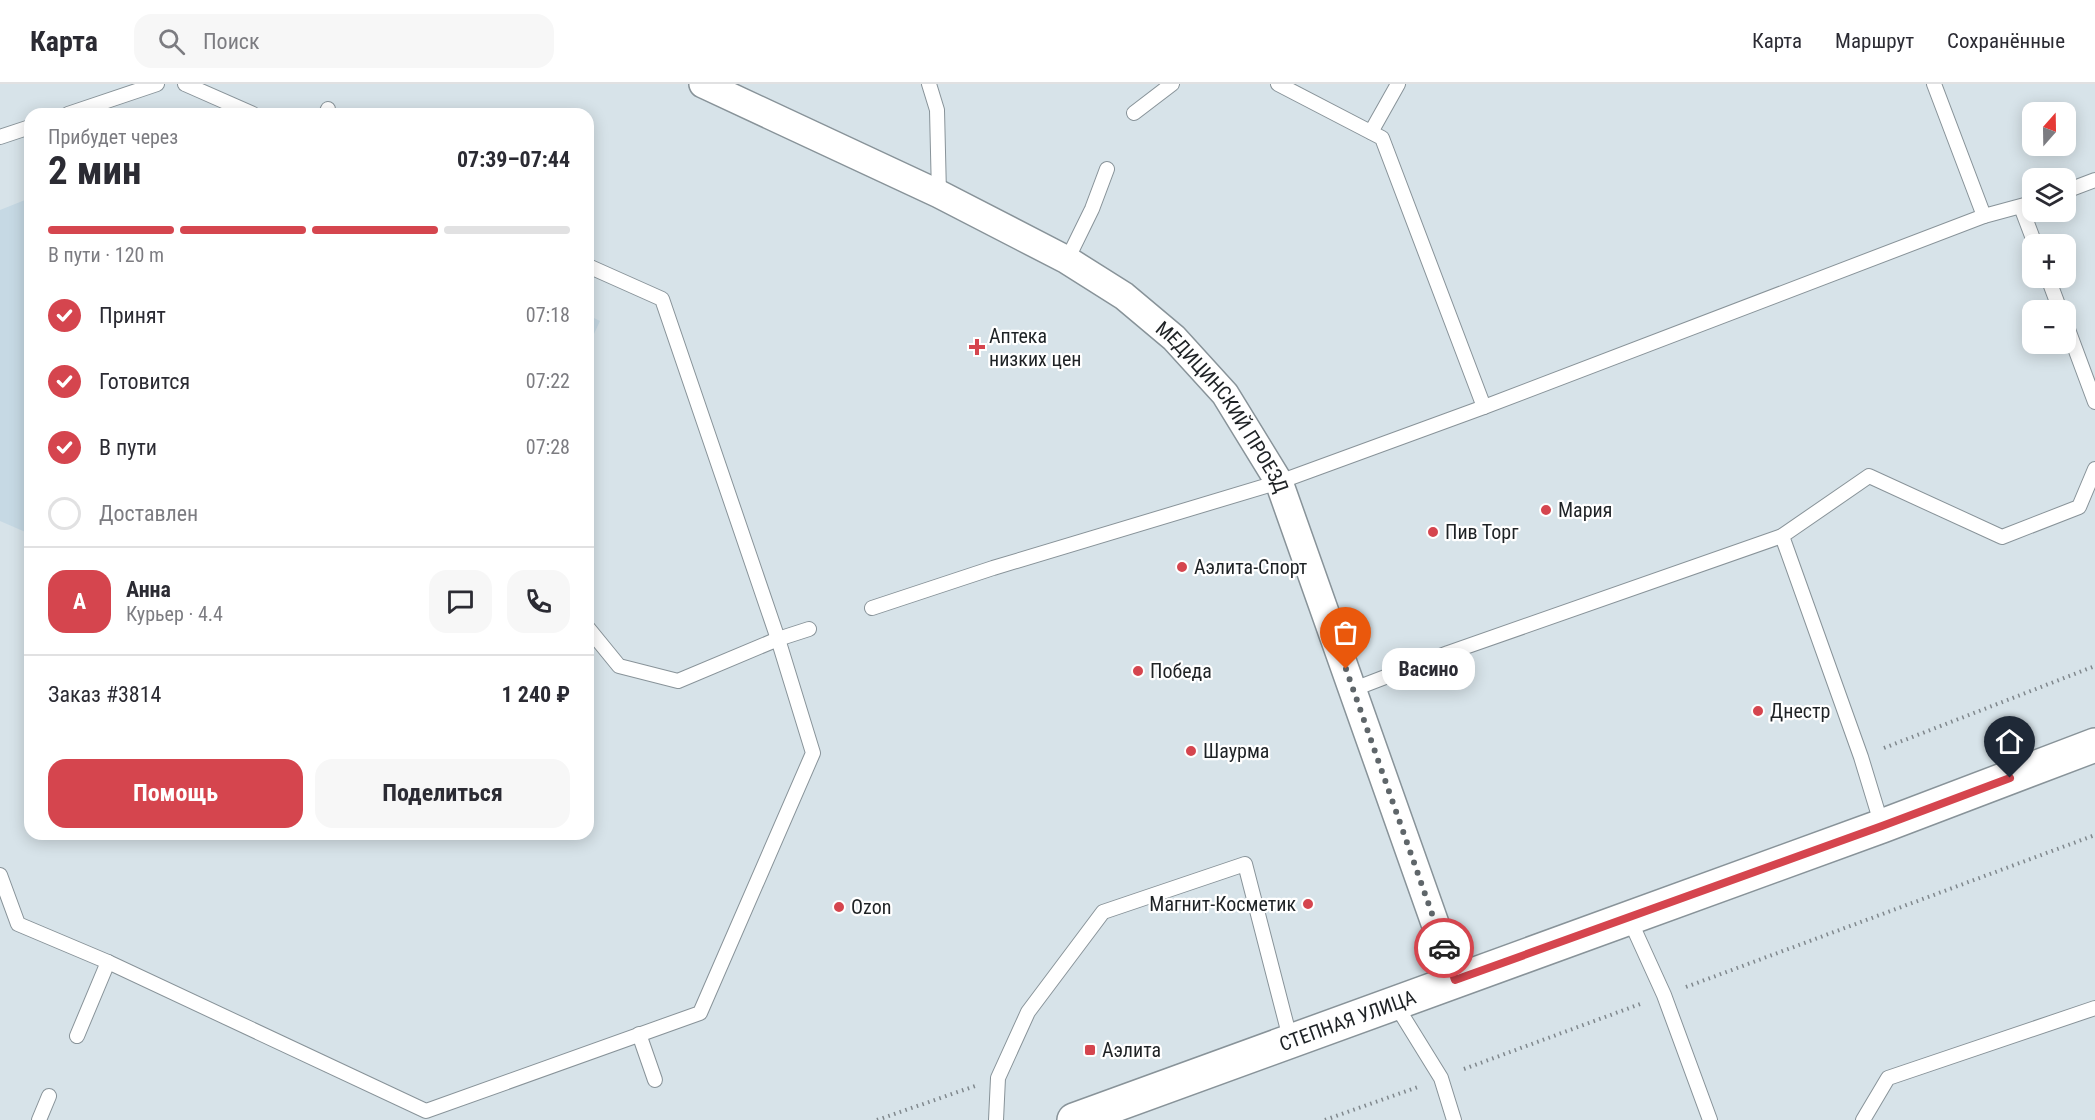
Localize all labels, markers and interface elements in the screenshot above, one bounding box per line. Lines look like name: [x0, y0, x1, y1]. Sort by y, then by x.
search box: [134, 14, 554, 68]
text: Карта: [30, 25, 98, 58]
icon: search: [155, 25, 188, 58]
text: Поиск: [203, 29, 260, 54]
text: Карта: [1752, 29, 1802, 53]
text: Маршрут: [1835, 29, 1914, 53]
text: Сохранённые: [1947, 29, 2065, 53]
north arrow: [2022, 102, 2076, 156]
map controls: [2022, 102, 2076, 354]
text: Прибудет через: [48, 125, 178, 149]
text: 07:39–07:44: [457, 147, 570, 172]
text: 2 мин: [48, 148, 142, 194]
button: layers: [2022, 168, 2076, 222]
button: +: [2022, 234, 2076, 288]
text: В пути · 120 m: [48, 243, 164, 267]
icon: check: [48, 299, 81, 332]
button: −: [2022, 300, 2076, 354]
text: Принят: [99, 303, 166, 328]
text: 07:18: [526, 303, 570, 327]
street label: МЕДИЦИНСКИЙ ПРОЕЗД: [1151, 316, 1294, 496]
place label: Аптека низких цен: [989, 324, 1082, 371]
marker: Аптека низких цен: [970, 340, 984, 354]
icon: check: [48, 365, 81, 398]
text: Готовится: [99, 369, 190, 394]
text: 07:22: [526, 369, 570, 393]
icon: check: [48, 431, 81, 464]
text: В пути: [99, 435, 157, 460]
text: 07:28: [526, 435, 570, 459]
place label: Мария: [1558, 498, 1612, 522]
text: Доставлен: [99, 501, 198, 526]
marker: Мария: [1539, 503, 1553, 517]
place label: Пив Торг: [1445, 520, 1519, 544]
marker: Пив Торг: [1426, 525, 1440, 539]
place label: Аэлита-Спорт: [1194, 555, 1307, 579]
marker: Аэлита-Спорт: [1175, 560, 1189, 574]
button: chat: [429, 570, 492, 633]
button: phone: [507, 570, 570, 633]
text: Анна: [126, 577, 171, 602]
text: А: [73, 589, 86, 614]
text: Курьер · 4.4: [126, 602, 223, 626]
pin: [1320, 607, 1371, 669]
icon: bag: [1329, 616, 1362, 649]
callout: Васино: [1382, 648, 1475, 690]
text: Васино: [1399, 657, 1458, 681]
place label: Победа: [1150, 659, 1212, 683]
marker: Победа: [1131, 664, 1145, 678]
text: Заказ #3814: [48, 682, 161, 707]
text: 1 240 ₽: [502, 682, 570, 707]
place label: Днестр: [1770, 699, 1830, 723]
marker: Днестр: [1751, 704, 1765, 718]
pin: [1984, 716, 2035, 778]
icon: home: [1993, 725, 2026, 758]
place label: Шаурма: [1203, 739, 1269, 763]
marker: Шаурма: [1184, 744, 1198, 758]
button: Помощь: [48, 759, 303, 828]
button: Поделиться: [315, 759, 570, 828]
place label: Магнит-Косметик: [1149, 892, 1296, 916]
place label: Ozon: [851, 895, 891, 919]
marker: Магнит-Косметик: [1301, 897, 1315, 911]
marker: Ozon: [832, 900, 846, 914]
courier: [1414, 918, 1474, 978]
icon: car: [1428, 932, 1461, 965]
street label: СТЕПНАЯ УЛИЦА: [1276, 985, 1419, 1056]
place label: Аэлита: [1102, 1038, 1161, 1062]
marker: Аэлита: [1083, 1043, 1097, 1057]

